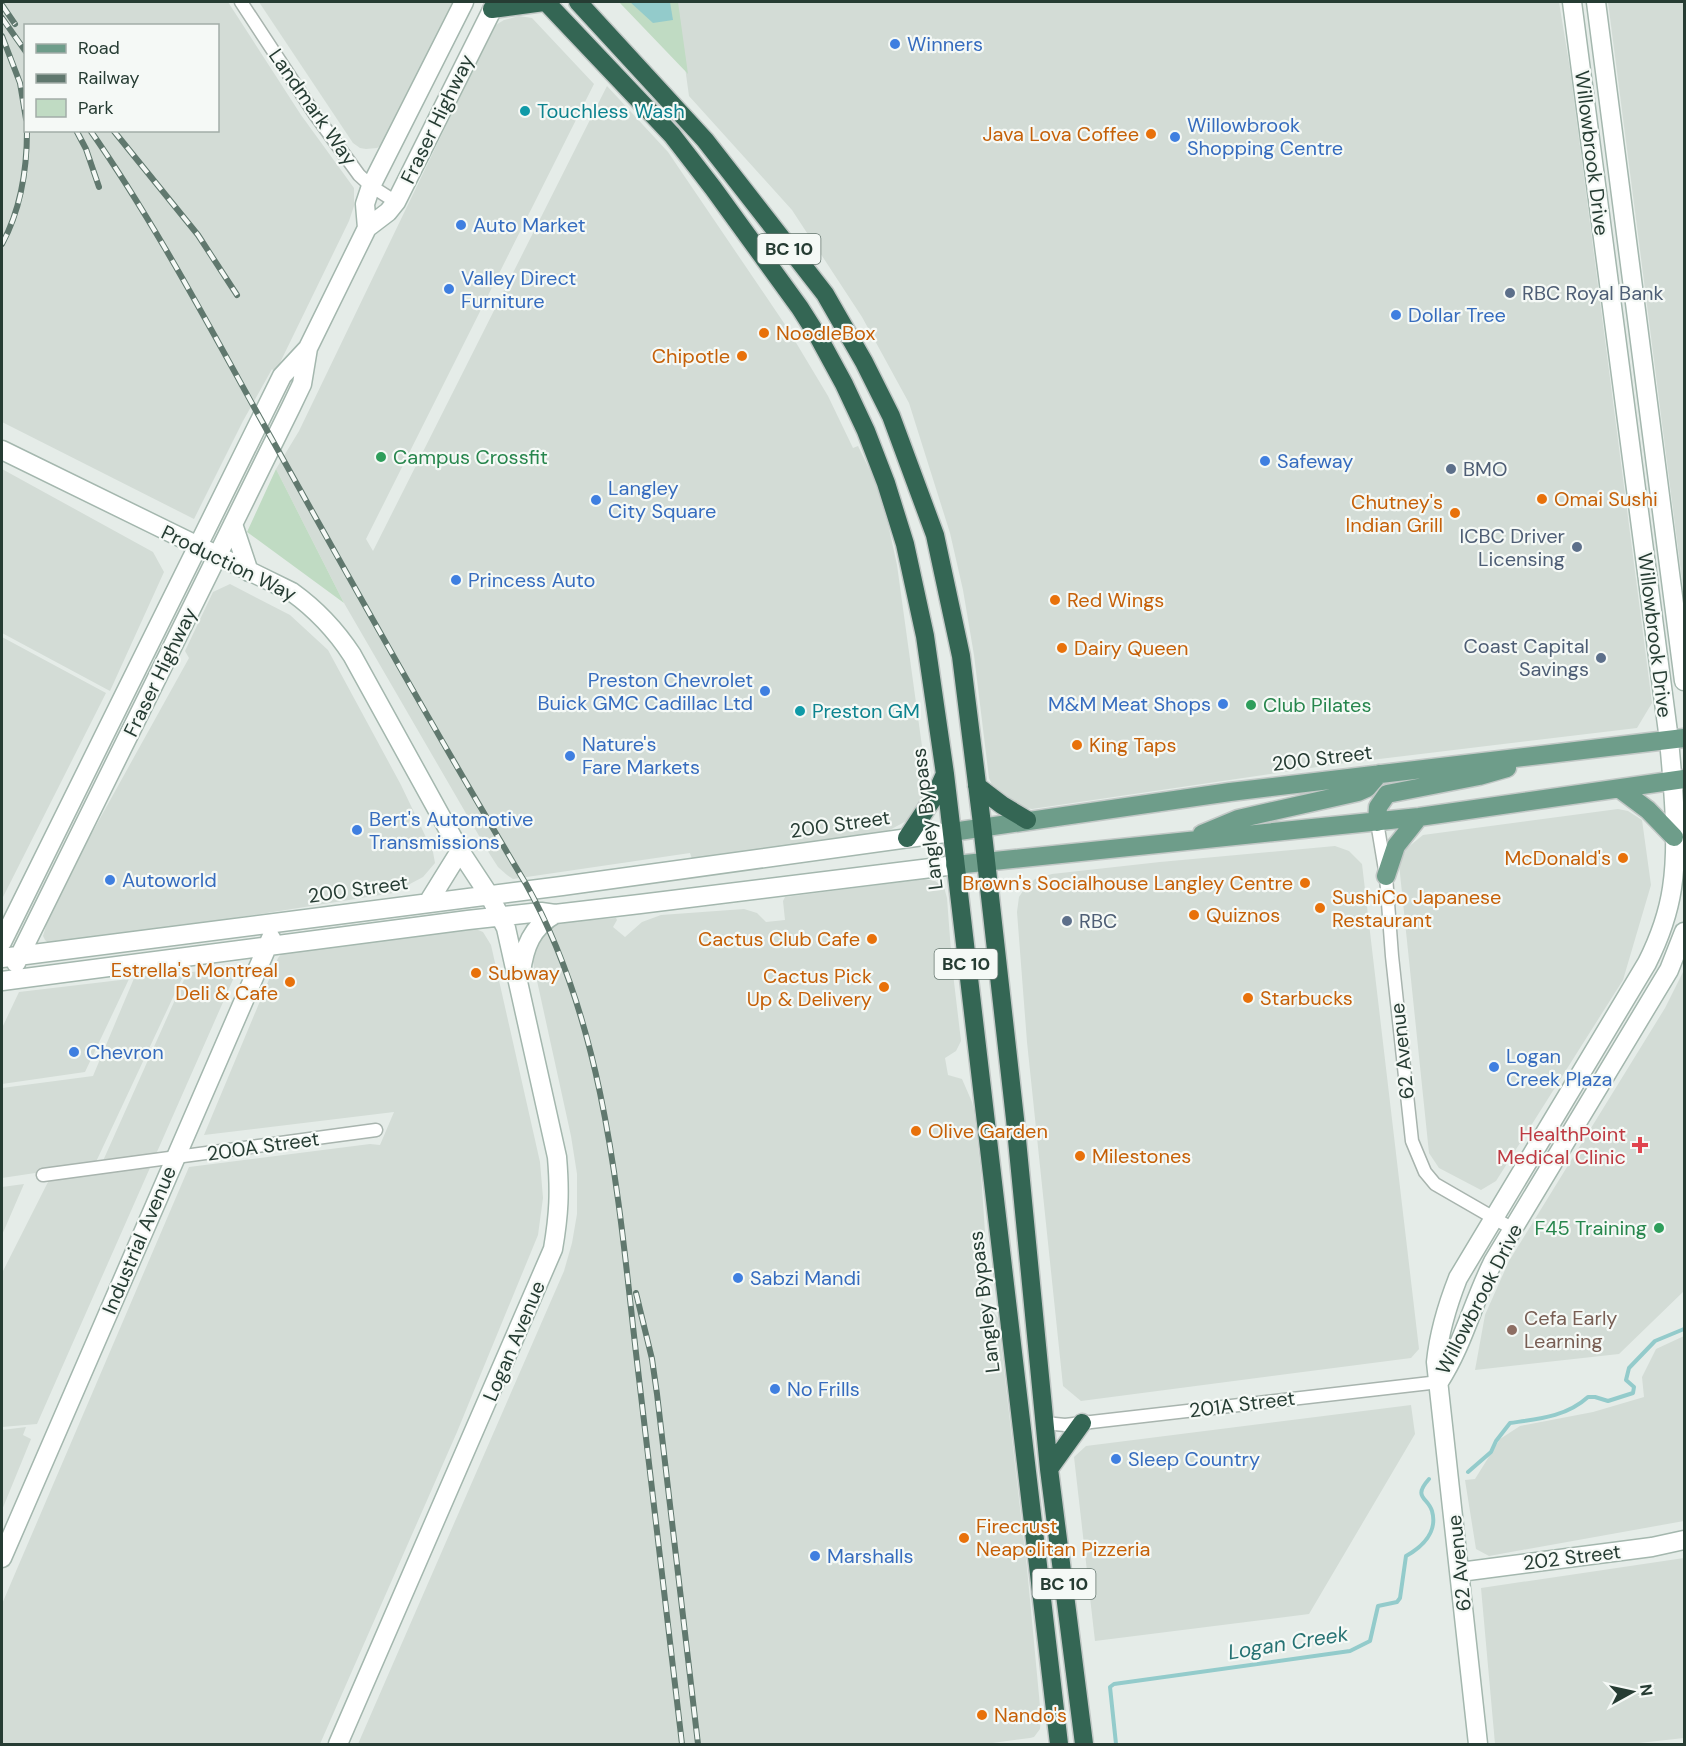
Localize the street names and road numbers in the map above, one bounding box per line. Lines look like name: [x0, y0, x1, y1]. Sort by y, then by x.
street label: Landmark Way: [263, 43, 363, 171]
street label: Fraser Highway: [394, 50, 480, 188]
street label: Willowbrook Drive: [1569, 69, 1615, 237]
road number: BC 10: [758, 234, 820, 264]
street label: Production Way: [157, 519, 301, 607]
street label: Willowbrook Drive: [1632, 551, 1678, 719]
street label: Fraser Highway: [117, 603, 203, 741]
street label: 200 Street: [1270, 739, 1374, 777]
street label: Langley Bypass: [905, 747, 949, 891]
street label: 200 Street: [788, 804, 892, 844]
street label: 200 Street: [306, 869, 410, 909]
road number: BC 10: [934, 949, 998, 979]
street label: 62 Avenue: [1384, 1001, 1420, 1101]
street label: 200A Street: [205, 1125, 321, 1167]
street label: Industrial Avenue: [96, 1162, 182, 1318]
street label: Willowbrook Drive: [1430, 1219, 1528, 1379]
street label: Langley Bypass: [962, 1230, 1006, 1374]
street label: Logan Avenue: [477, 1277, 551, 1405]
street label: 201A Street: [1188, 1385, 1297, 1423]
street label: 62 Avenue: [1441, 1513, 1477, 1613]
street label: 202 Street: [1522, 1538, 1623, 1576]
road number: BC 10: [1032, 1569, 1096, 1599]

